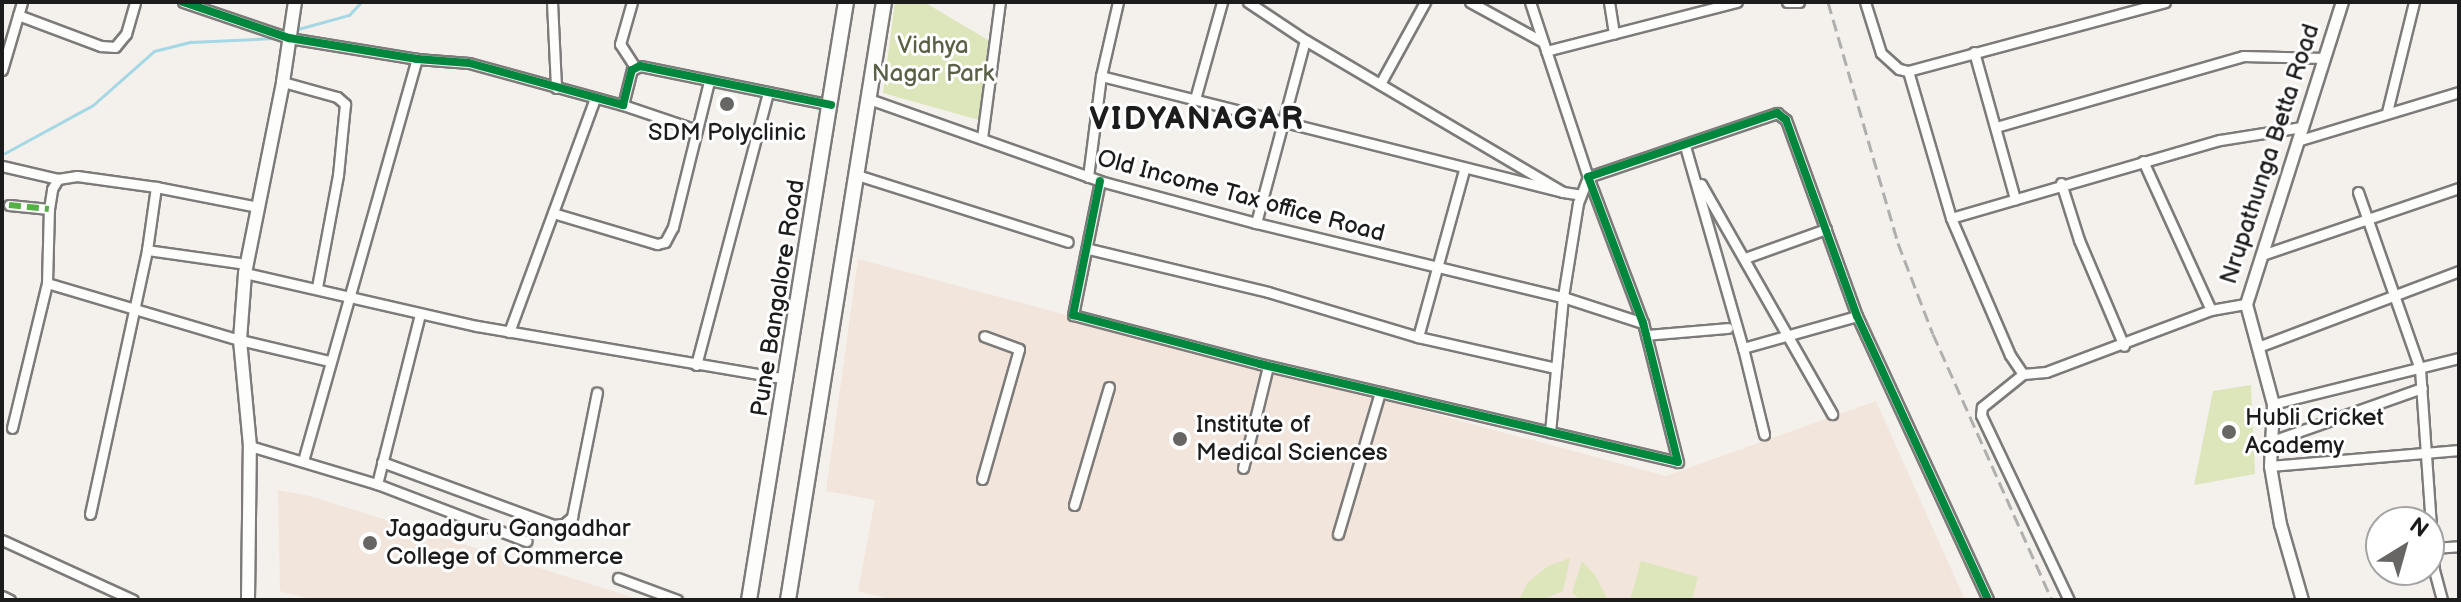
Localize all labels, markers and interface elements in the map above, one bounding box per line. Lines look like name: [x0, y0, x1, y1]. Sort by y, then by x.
street label: Nrupathunga Betta Road: [2214, 20, 2326, 288]
park label: Vidhya Nagar Park: [872, 32, 994, 88]
marker: SDM Polyclinic: [716, 93, 738, 115]
district label: VIDYANAGAR: [1089, 101, 1305, 139]
place label: SDM Polyclinic: [648, 119, 806, 147]
street label: Old Income Tax office Road: [1094, 144, 1388, 248]
street label: Pune Bangalore Road: [745, 177, 811, 419]
place label: Hubli Cricket Academy: [2245, 404, 2384, 460]
place label: Institute of Medical Sciences: [1196, 411, 1388, 467]
marker: Hubli Cricket Academy: [2220, 423, 2238, 441]
marker: Institute of Medical Sciences: [1171, 430, 1189, 448]
north arrow: [2365, 506, 2445, 586]
text: N: [2404, 512, 2433, 544]
place label: Jagadguru Gangadhar College of Commerce: [386, 515, 630, 571]
marker: Jagadguru Gangadhar College of Commerce: [361, 534, 379, 552]

